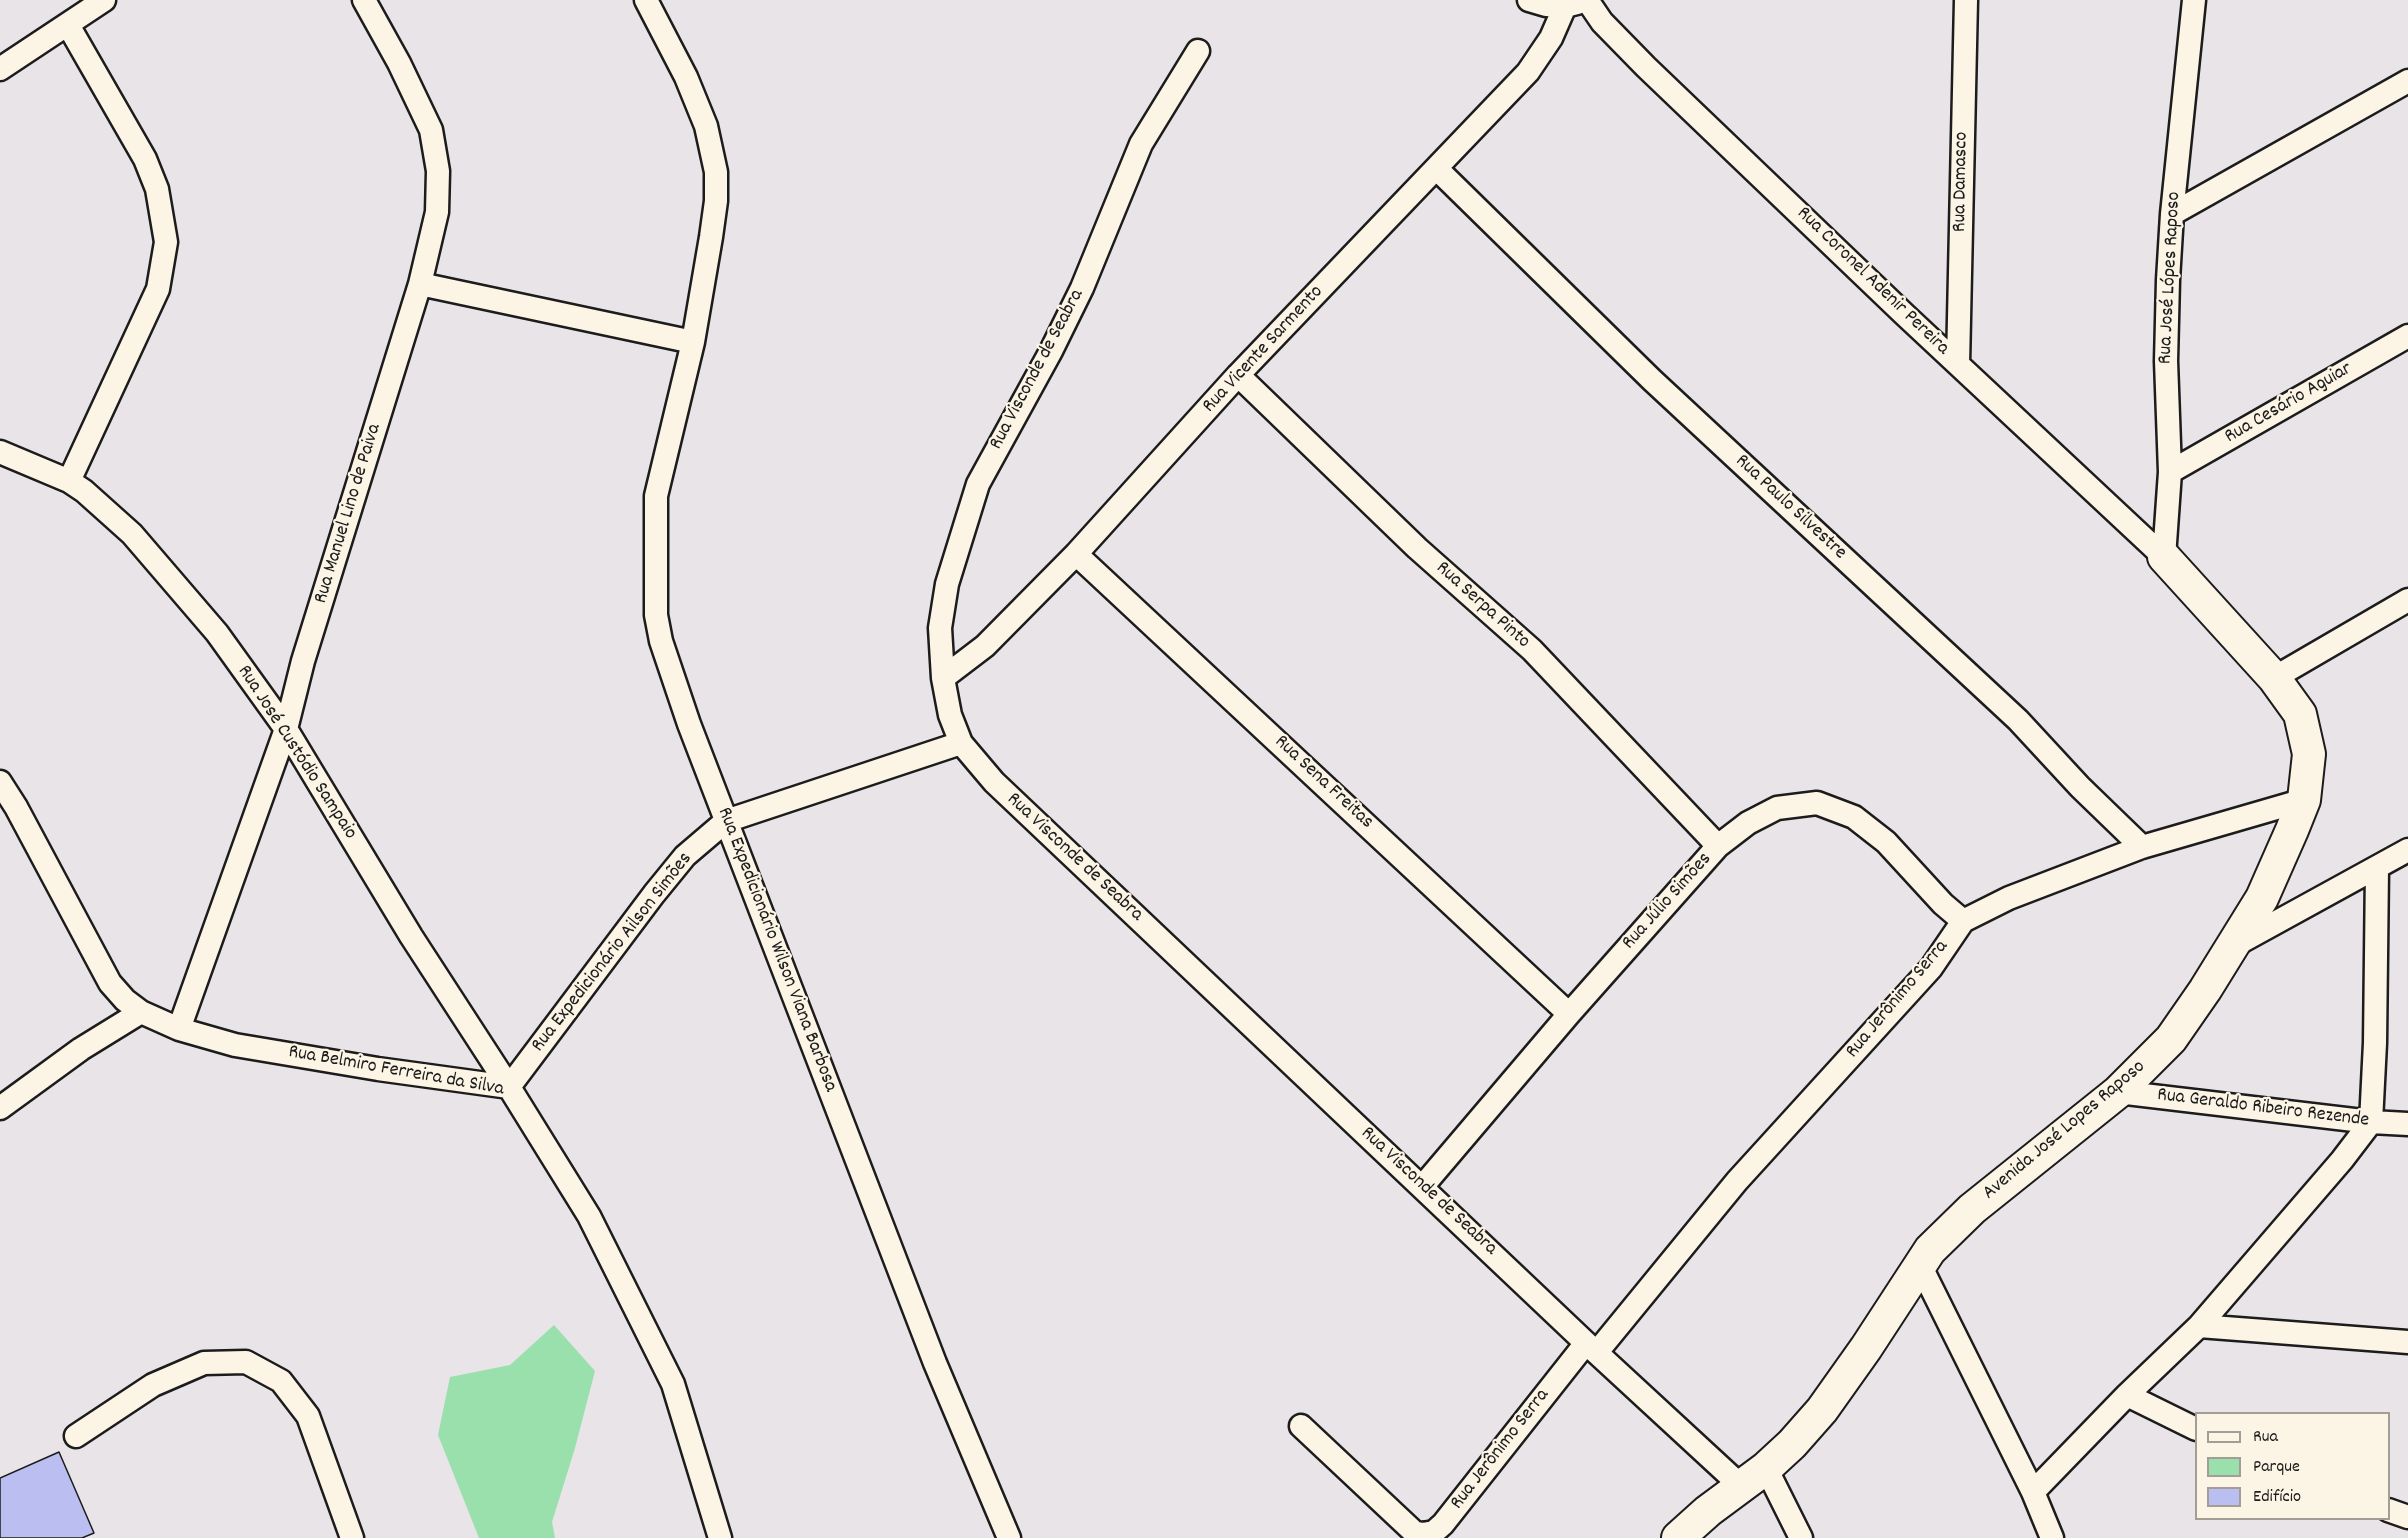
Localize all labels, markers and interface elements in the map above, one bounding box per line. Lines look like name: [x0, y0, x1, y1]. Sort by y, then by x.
street label: Rua Damasco: [1949, 132, 1975, 232]
street label: Rua José Lópes Raposo: [2154, 191, 2188, 365]
street label: Rua Coronel Adenir Pereira: [1791, 203, 1953, 361]
street label: Rua Vicente Sarmento: [1199, 281, 1329, 419]
street label: Rua Visconde de Seabra: [986, 286, 1090, 454]
street label: Rua Cesário Aguiar: [2221, 358, 2357, 450]
street label: Rua Manuel Lino de Paiva: [310, 421, 388, 607]
street label: Rua Paulo Silvestre: [1729, 450, 1851, 566]
street label: Rua Serpa Pinto: [1430, 557, 1534, 655]
street label: Rua José Custódio Sampaio: [231, 661, 361, 845]
street label: Rua Sena Freitas: [1268, 731, 1378, 835]
street label: Rua Visconde de Seabra: [1001, 788, 1147, 928]
street label: Rua Expedicionário Wilson Viana Barbosa: [711, 804, 841, 1096]
street label: Rua Expedicionário Ailson Simões: [527, 848, 699, 1058]
street label: Rua Júlio Simões: [1618, 848, 1718, 956]
street label: Rua Jerônimo Serra: [1842, 936, 1954, 1064]
street label: Rua Belmiro Ferreira da Silva: [286, 1041, 506, 1103]
street label: Avenida José Lopes Raposo: [1979, 1056, 2151, 1206]
street label: Rua Geraldo Ribeiro Rezende: [2156, 1084, 2370, 1134]
street label: Rua Visconde de Seabra: [1355, 1122, 1501, 1262]
street label: Rua Jerônimo Serra: [1446, 1385, 1556, 1515]
legend: [2195, 1412, 2390, 1520]
text: Rua: [2253, 1425, 2278, 1450]
text: Parque: [2253, 1455, 2300, 1480]
text: Edifício: [2253, 1485, 2301, 1510]

